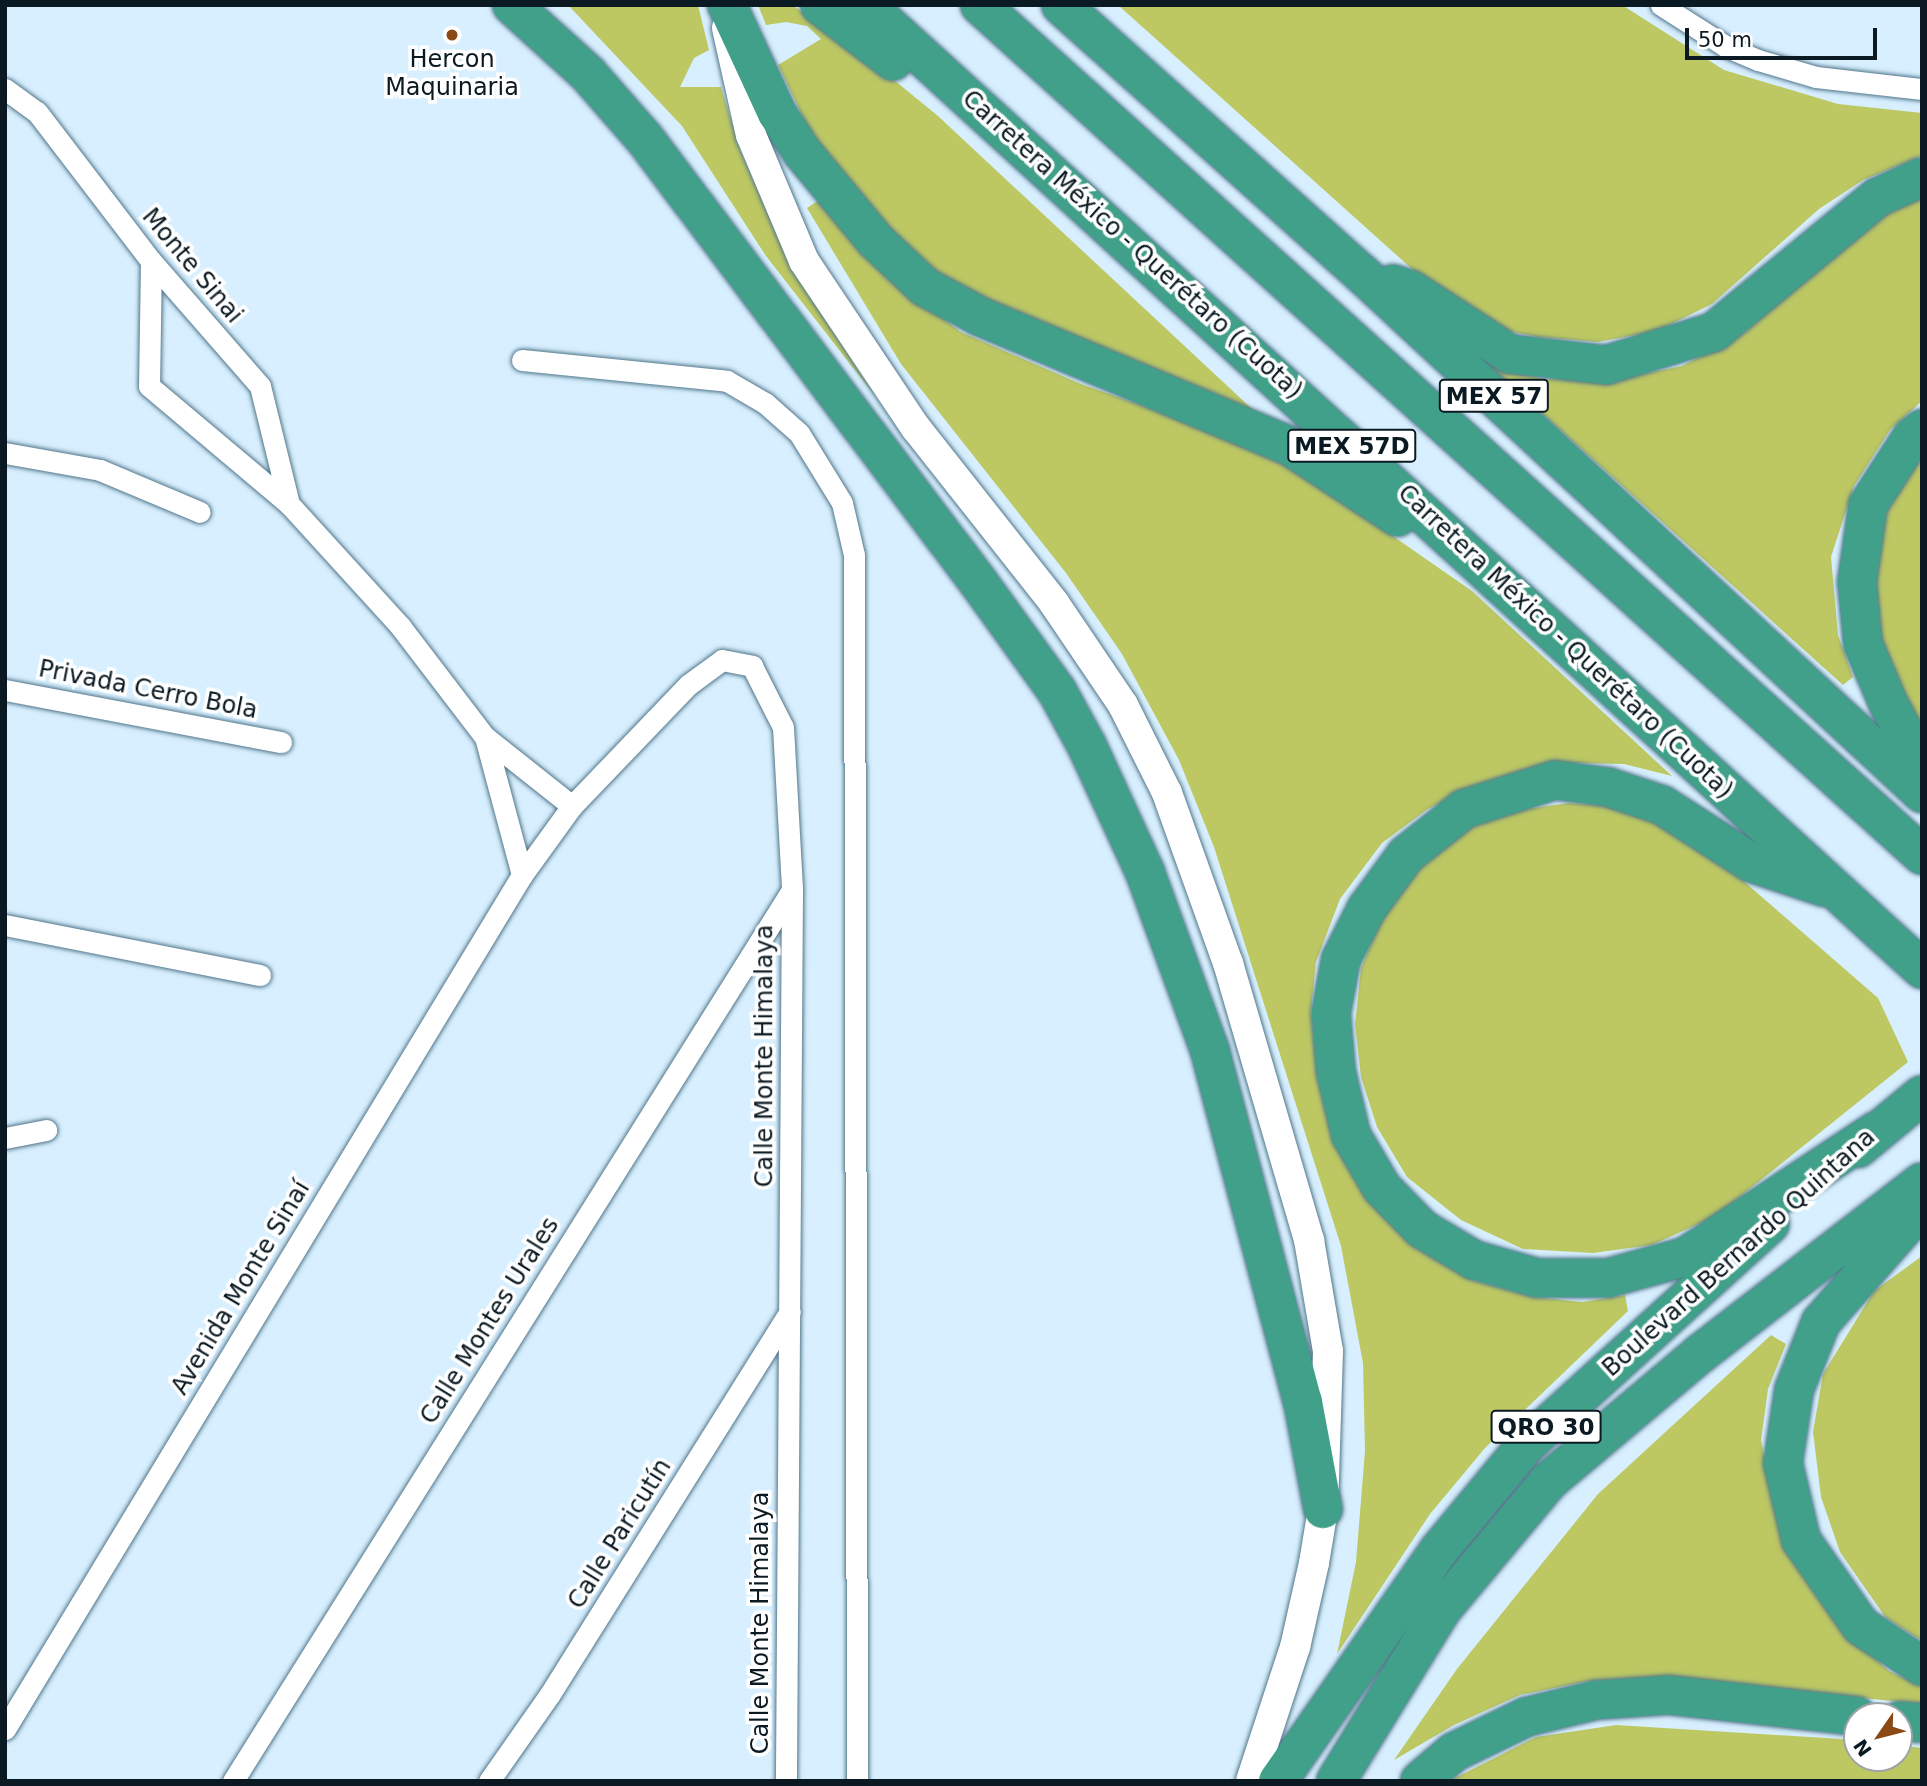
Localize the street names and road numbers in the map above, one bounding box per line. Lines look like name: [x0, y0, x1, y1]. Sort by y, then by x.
street label: Carretera México - Querétaro (Cuota): [956, 85, 1308, 405]
street label: Monte Sinai: [136, 203, 248, 329]
road number: MEX 57: [1438, 376, 1550, 416]
road number: MEX 57D: [1287, 426, 1417, 466]
street label: Carretera México - Querétaro (Cuota): [1392, 479, 1738, 805]
street label: Privada Cerro Bola: [36, 655, 260, 725]
street label: Calle Monte Himalaya: [751, 925, 779, 1187]
street label: Boulevard Bernardo Quintana: [1597, 1123, 1881, 1383]
street label: Avenida Monte Sinaí: [166, 1176, 316, 1400]
street label: Calle Montes Urales: [415, 1212, 565, 1430]
road number: QRO 30: [1490, 1408, 1602, 1446]
street label: Calle Paricutín: [562, 1454, 678, 1614]
street label: Calle Monte Himalaya: [747, 1492, 775, 1754]

